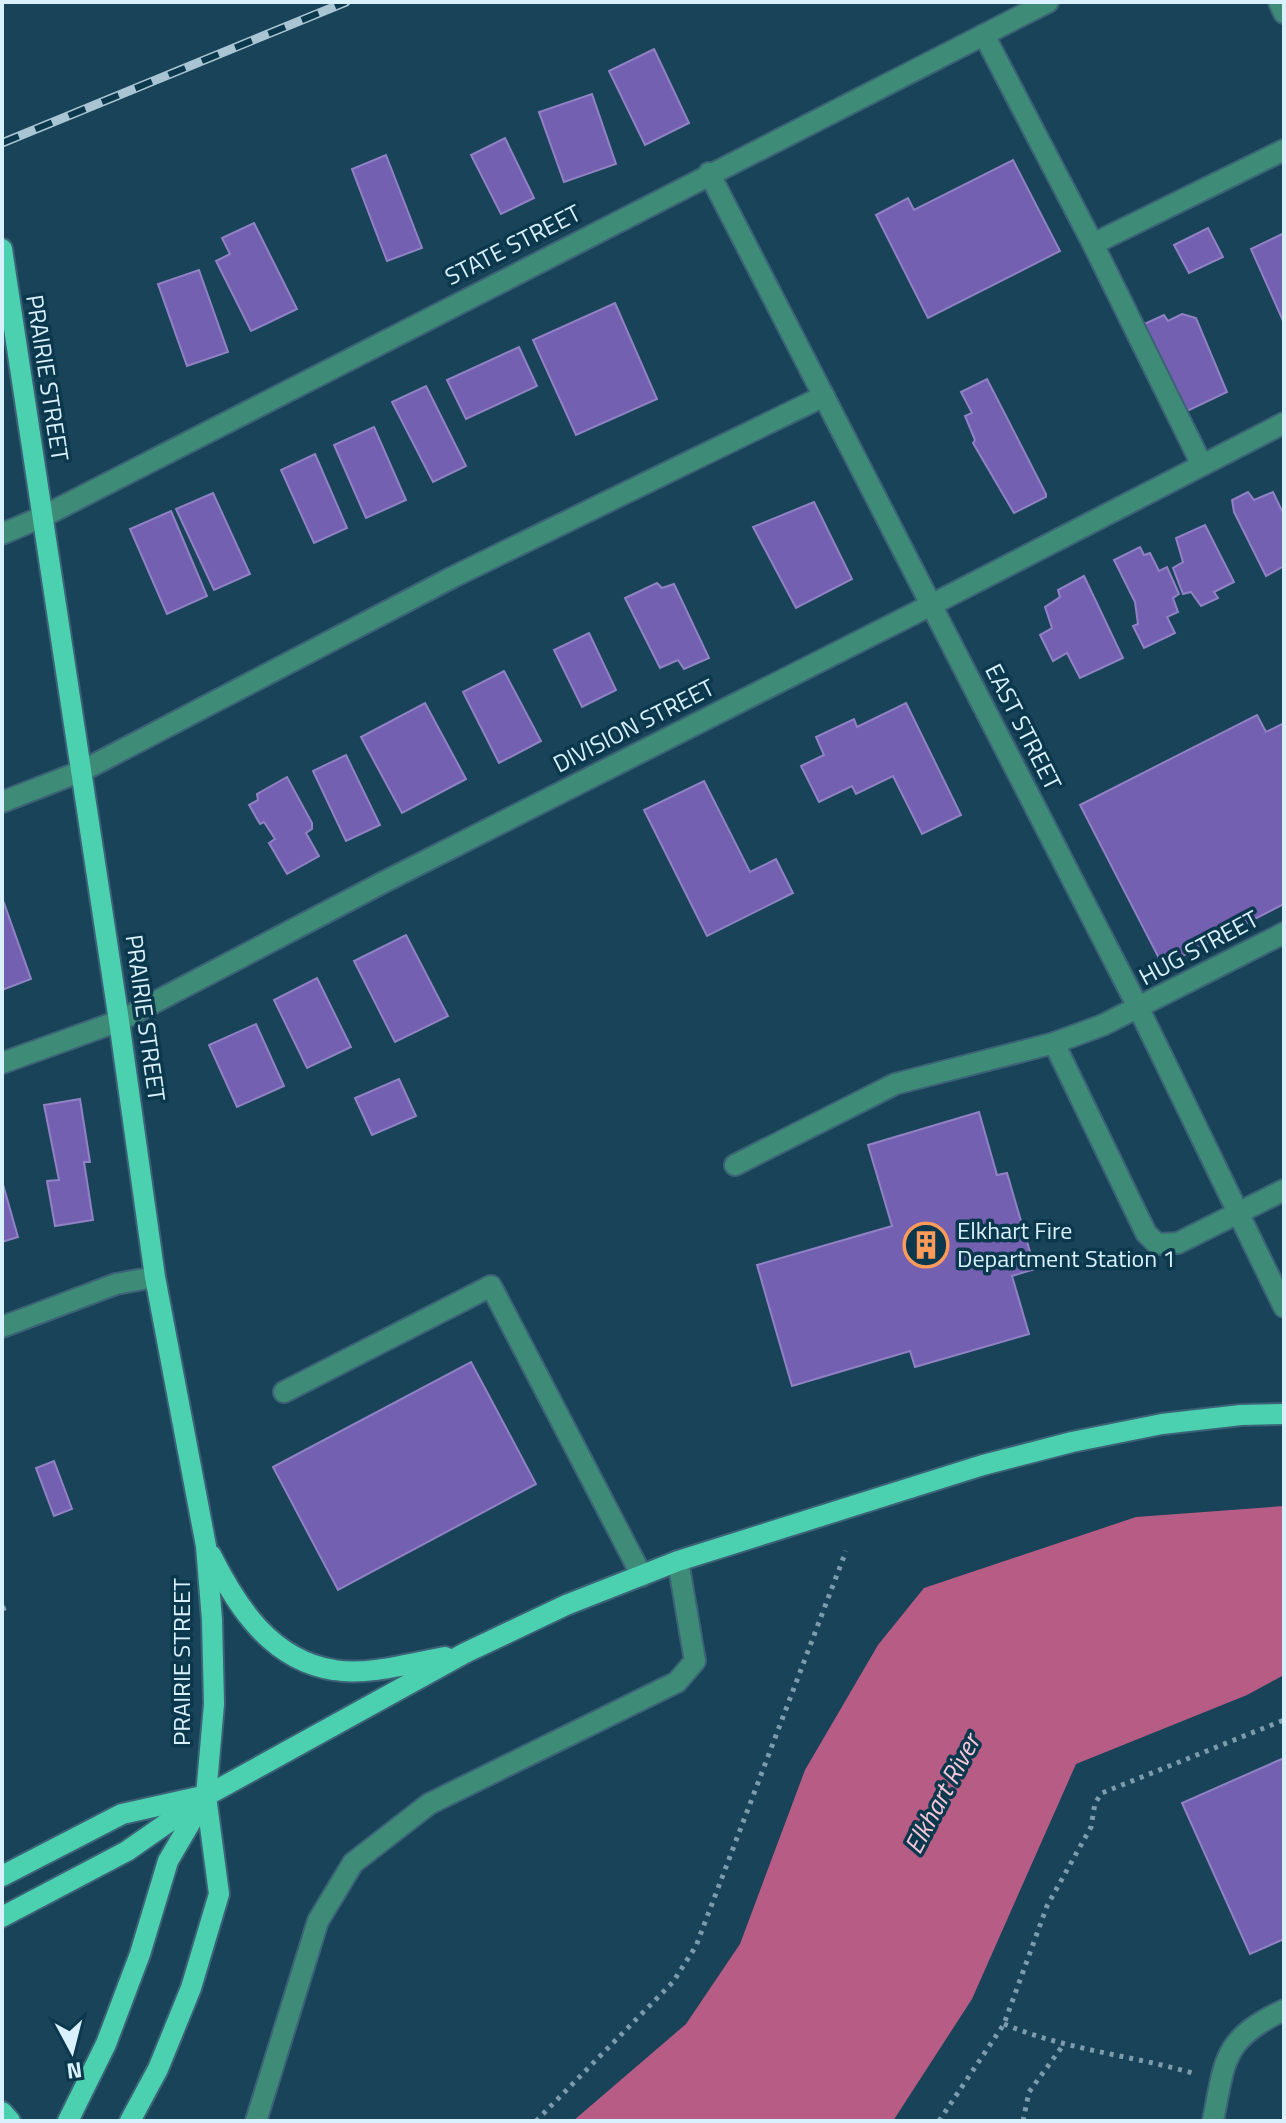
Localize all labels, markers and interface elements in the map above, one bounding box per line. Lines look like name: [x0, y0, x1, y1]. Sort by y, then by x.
street label: STATE STREET: [438, 194, 587, 294]
street label: PRAIRIE STREET: [17, 292, 79, 464]
street label: EAST STREET: [977, 657, 1071, 796]
street label: DIVISION STREET: [546, 669, 721, 781]
street label: HUG STREET: [1132, 900, 1265, 994]
street label: PRAIRIE STREET: [116, 932, 176, 1104]
place label: Elkhart Fire Department Station 1: [957, 1212, 1176, 1276]
building icon: Elkhart Fire Department Station 1: [902, 1221, 950, 1269]
street label: PRAIRIE STREET: [163, 1578, 199, 1746]
water label: Elkhart River: [894, 1725, 991, 1860]
north arrow: [32, 2011, 112, 2091]
text: N: [65, 2053, 84, 2089]

